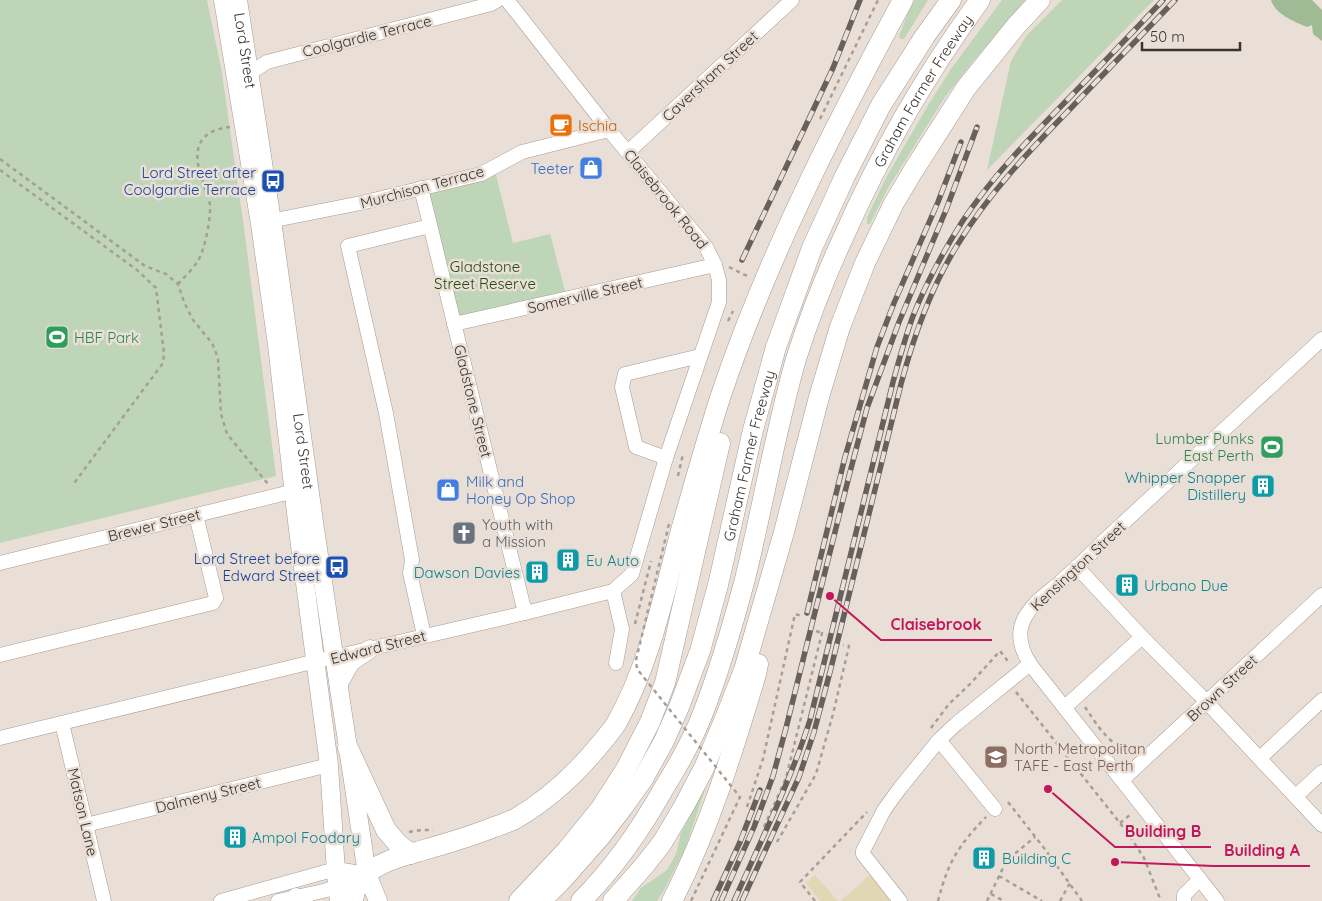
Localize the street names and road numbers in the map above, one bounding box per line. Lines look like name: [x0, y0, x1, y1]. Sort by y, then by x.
street label: Lord Street: [231, 11, 261, 90]
street label: Coolgardie Terrace: [300, 11, 434, 61]
street label: Graham Farmer Freeway: [869, 11, 976, 170]
street label: Caversham Street: [658, 27, 762, 125]
street label: Claisebrook Road: [620, 145, 712, 253]
street label: Murchison Terrace: [358, 161, 486, 213]
street label: Somerville Street: [526, 273, 644, 317]
street label: Gladstone Street: [450, 343, 496, 459]
street label: Graham Farmer Freeway: [719, 368, 779, 543]
street label: Lord Street: [289, 412, 319, 490]
street label: Brewer Street: [106, 504, 202, 546]
street label: Kensington Street: [1027, 517, 1129, 615]
street label: Edward Street: [328, 626, 428, 668]
street label: Brown Street: [1183, 651, 1261, 725]
street label: Matson Lane: [64, 766, 102, 858]
street label: Dalmeny Street: [153, 773, 263, 817]

